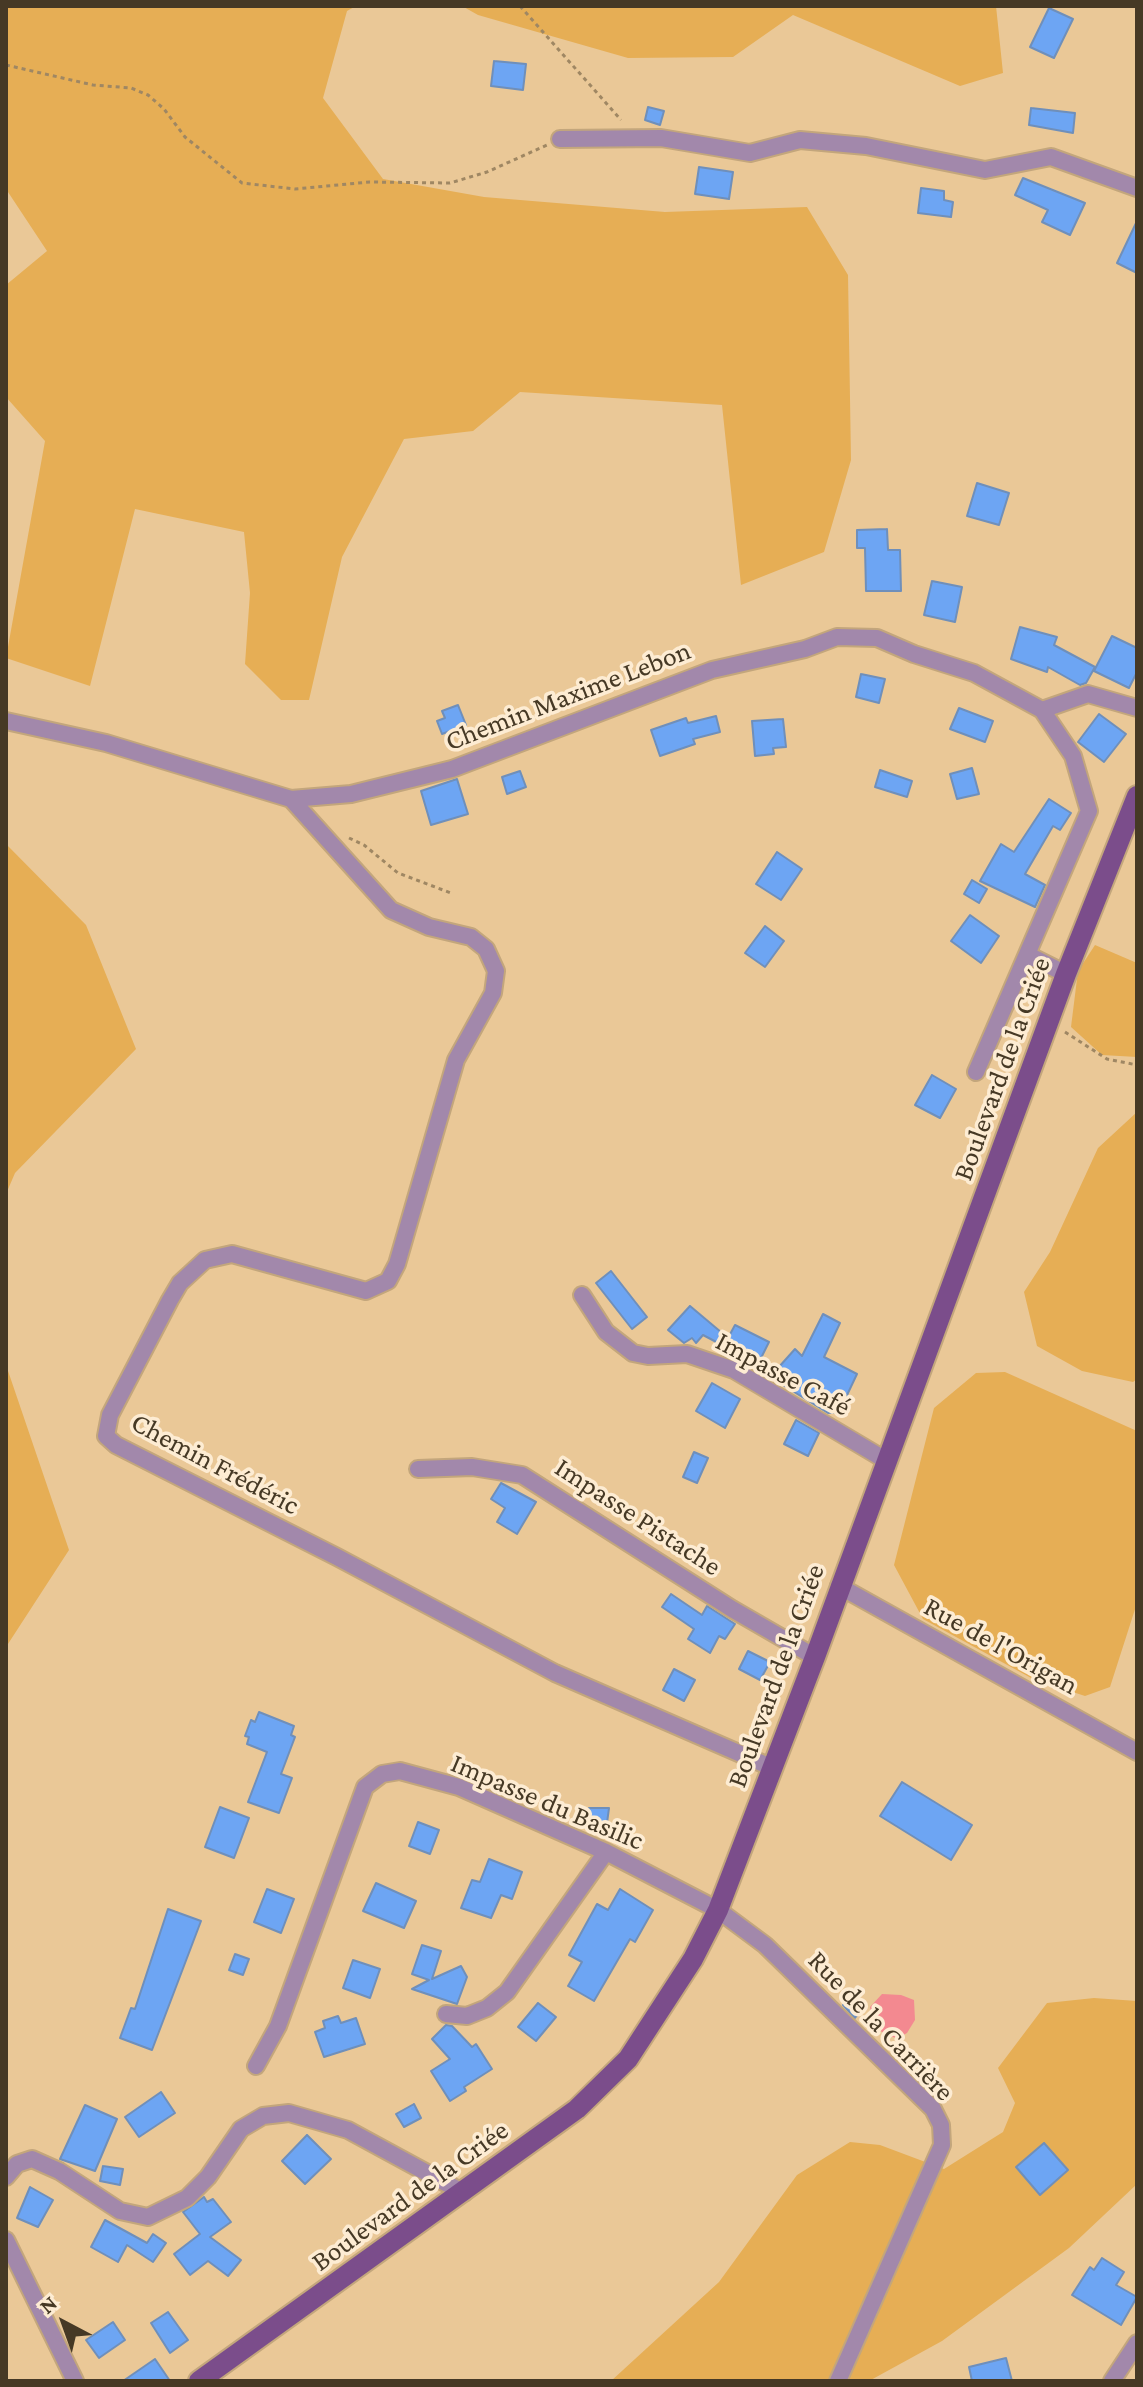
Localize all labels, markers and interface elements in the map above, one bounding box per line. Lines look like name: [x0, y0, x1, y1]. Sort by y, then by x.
street label: Chemin Maxime Lebon: [441, 634, 695, 758]
street label: Boulevard de la Criée: [946, 953, 1058, 1185]
street label: Impasse Café: [710, 1324, 856, 1424]
street label: Chemin Frédéric: [125, 1406, 305, 1522]
street label: Impasse Pistache: [549, 1451, 727, 1583]
street label: Boulevard de la Criée: [720, 1560, 832, 1792]
street label: Rue de l'Origan: [918, 1590, 1084, 1702]
street label: Impasse du Basilic: [446, 1746, 648, 1858]
street label: Rue de la Carrière: [801, 1944, 961, 2108]
street label: Boulevard de la Criée: [305, 2113, 515, 2279]
north arrow: [24, 2283, 104, 2363]
text: N: [34, 2290, 62, 2319]

